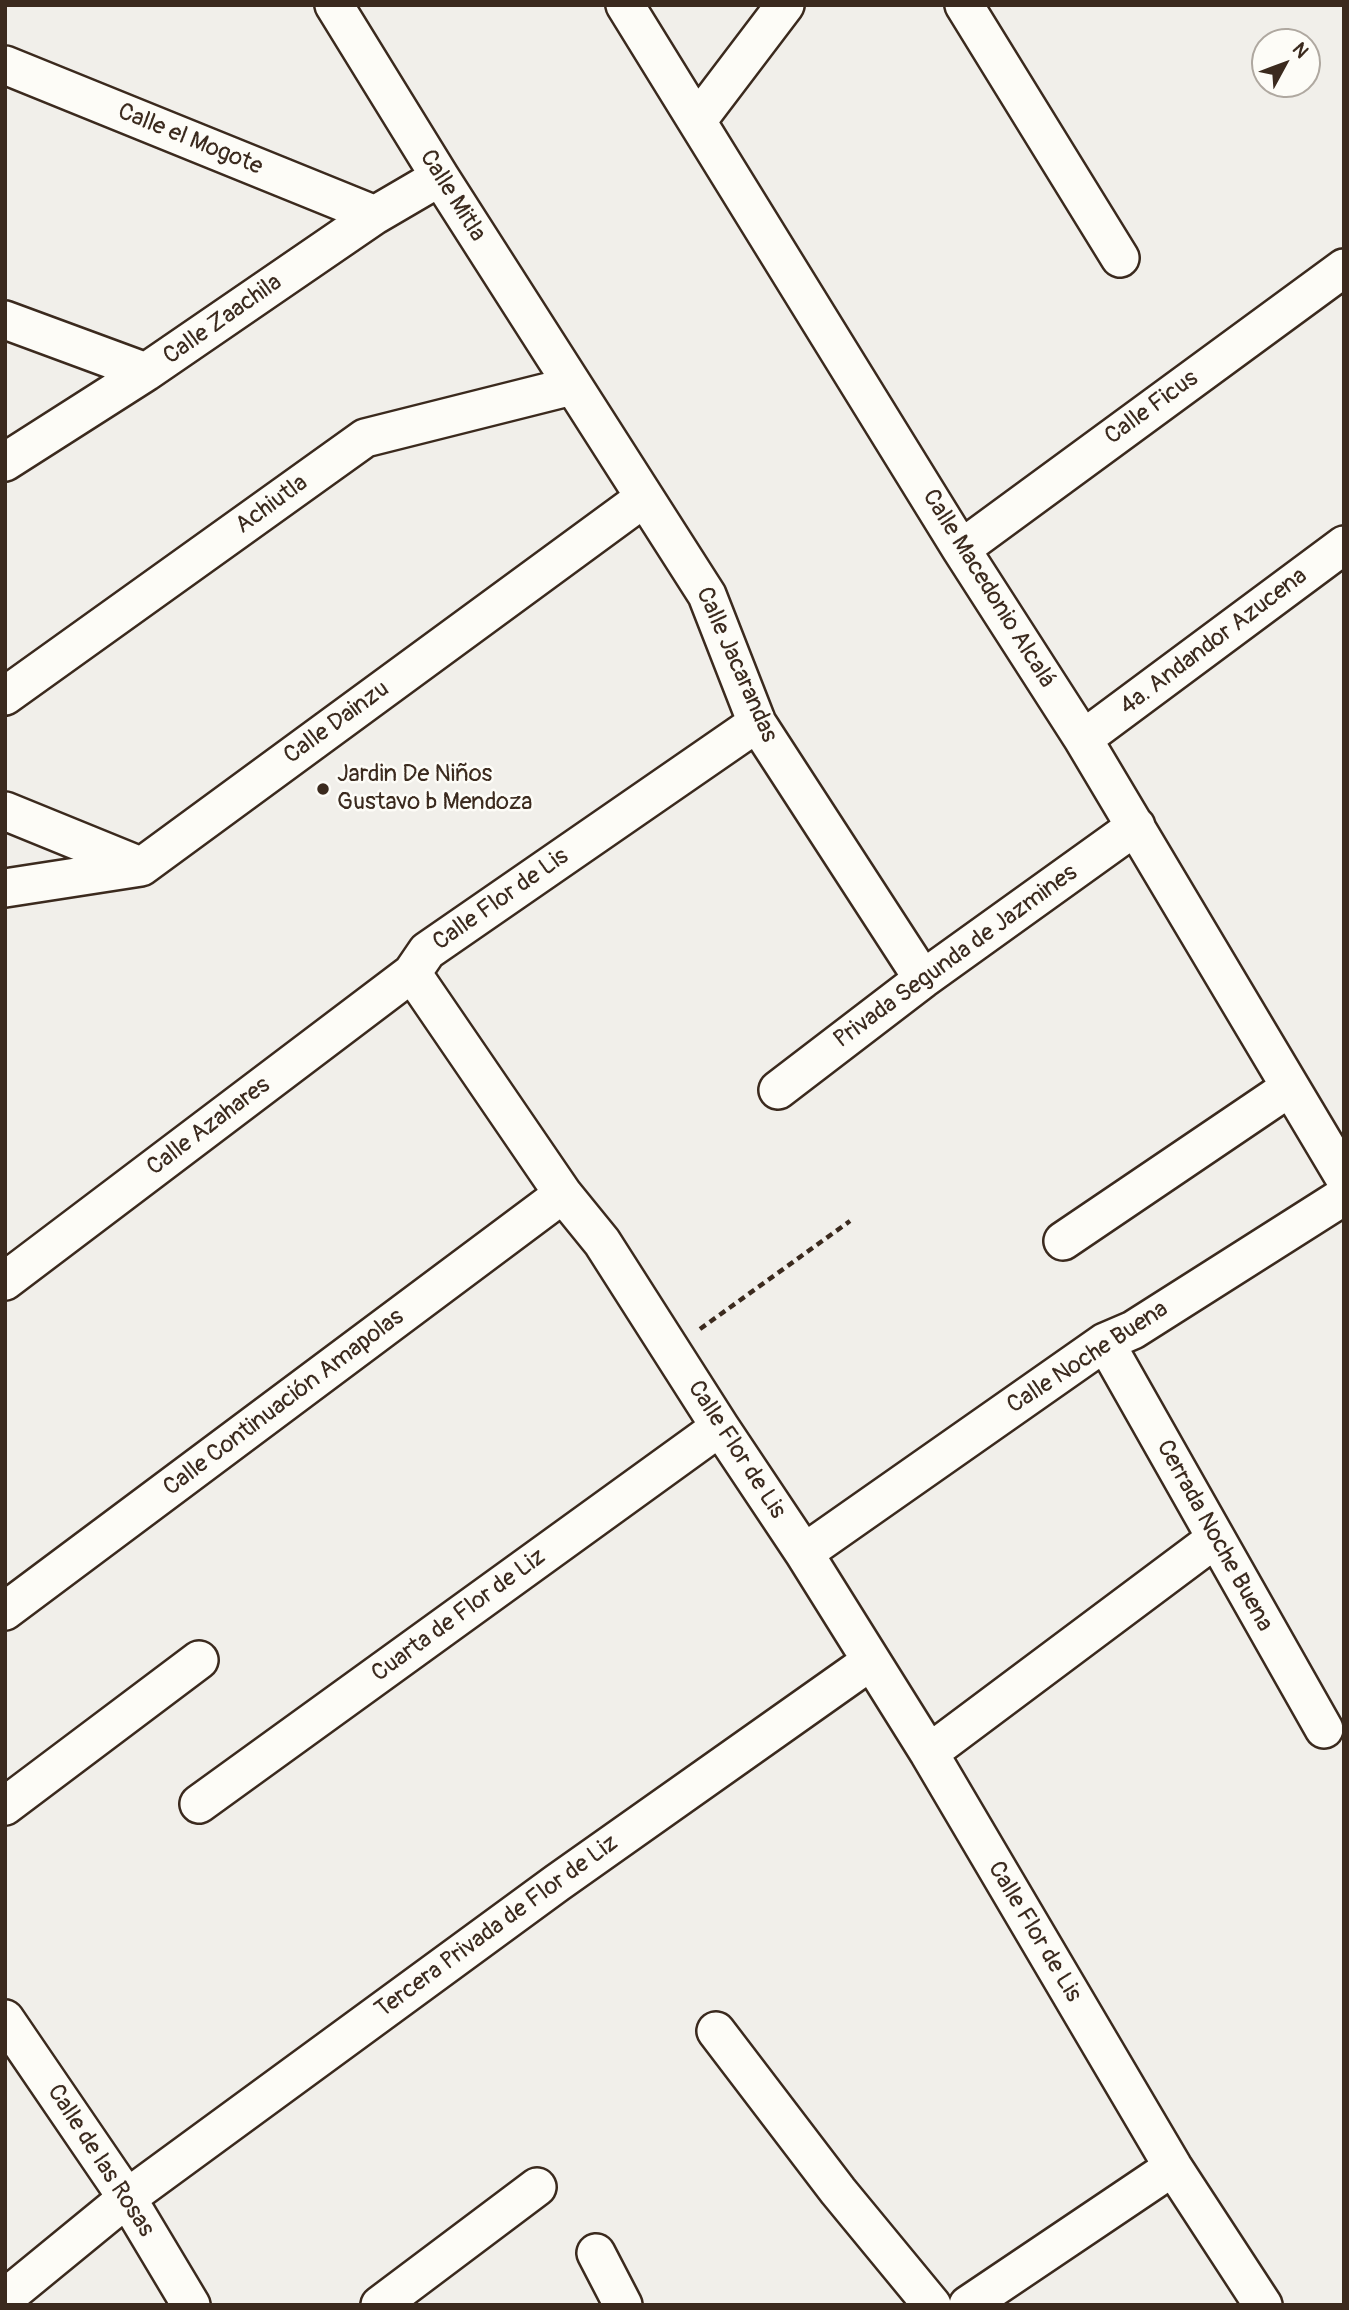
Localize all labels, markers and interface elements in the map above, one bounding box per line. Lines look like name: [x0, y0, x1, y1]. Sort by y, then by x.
north arrow: [1251, 28, 1321, 98]
text: N: [1287, 38, 1314, 63]
street label: Calle el Mogote: [113, 98, 267, 182]
street label: Calle Mitla: [413, 145, 491, 247]
street label: Calle Zaachila: [158, 269, 288, 371]
street label: Calle Ficus: [1100, 365, 1204, 451]
street label: Achiutla: [230, 469, 314, 541]
street label: Calle Macedonio Alcalá: [915, 485, 1061, 693]
street label: 4a. Andandor Azucena: [1115, 562, 1313, 722]
street label: Calle Jacarandas: [689, 583, 783, 747]
street label: Calle Dainzu: [279, 675, 395, 771]
place label: Jardin De Niños Gustavo b Mendoza: [337, 761, 532, 817]
marker: Jardin De Niños Gustavo b Mendoza: [315, 781, 331, 797]
street label: Calle Flor de Lis: [428, 843, 574, 957]
street label: Privada Segunda de Jazmines: [829, 859, 1083, 1055]
street label: Calle Azahares: [142, 1071, 276, 1183]
street label: Calle Noche Buena: [1002, 1295, 1174, 1421]
street label: Calle Continuación Amapolas: [158, 1303, 410, 1503]
street label: Calle Flor de Lis: [681, 1376, 791, 1524]
street label: Cerrada Noche Buena: [1149, 1435, 1279, 1637]
street label: Cuarta de Flor de Liz: [366, 1543, 552, 1689]
street label: Tercera Privada de Flor de Liz: [370, 1829, 624, 2025]
street label: Calle Flor de Lis: [981, 1857, 1087, 2007]
street label: Calle de las Rosas: [40, 2079, 160, 2243]

